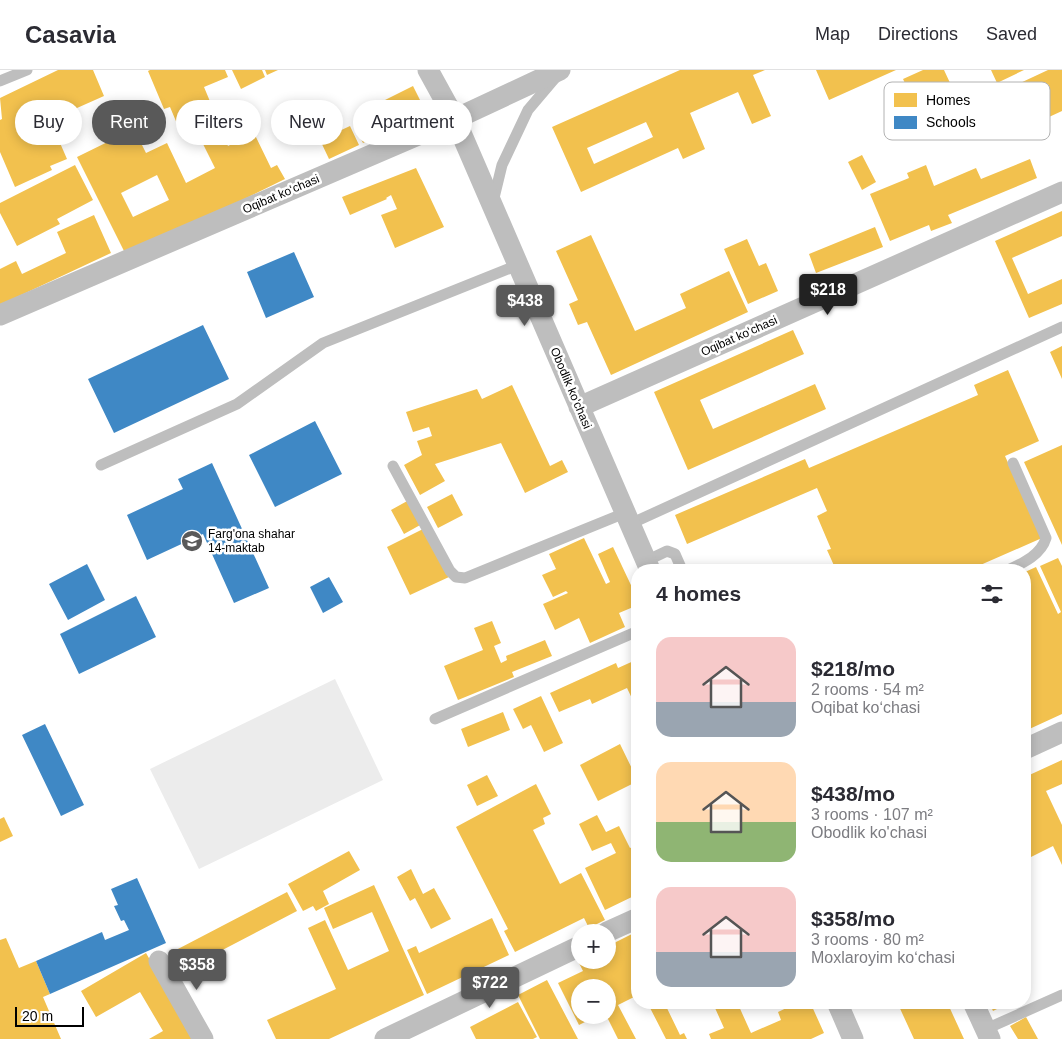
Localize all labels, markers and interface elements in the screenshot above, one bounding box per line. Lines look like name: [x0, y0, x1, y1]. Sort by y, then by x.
text: Casavia: [25, 21, 116, 48]
text: Map: [815, 24, 850, 44]
text: Directions: [878, 24, 958, 44]
text: Saved: [986, 24, 1037, 44]
legend: [884, 82, 1050, 140]
text: Homes: [926, 92, 970, 108]
chip: Buy: [15, 100, 82, 145]
chip: Rent: [92, 100, 166, 145]
chip: Filters: [176, 100, 261, 145]
chip: New: [271, 100, 343, 145]
chip: Apartment: [353, 100, 472, 145]
text: Schools: [926, 114, 976, 130]
street label: Oqibat koʻchasi: [241, 172, 321, 216]
pin: $218: [798, 274, 858, 316]
text: $218: [810, 281, 846, 298]
pin: $438: [495, 284, 555, 327]
text: $438: [507, 292, 543, 309]
street label: Oqibat koʻchasi: [699, 313, 779, 359]
street label: Obodlik ko'chasi: [548, 345, 594, 431]
place label: Farg'ona shahar 14-maktab: [208, 527, 295, 555]
school or university icon: Farg'ona shahar 14-maktab: [180, 529, 204, 553]
icon: filters: [978, 580, 1006, 608]
text: 4 homes: [656, 582, 741, 605]
icon: home: [696, 657, 756, 717]
text: $218/mo: [811, 657, 895, 680]
text: 2 rooms · 54 m²: [811, 681, 924, 698]
text: Oqibat koʻchasi: [811, 699, 920, 716]
icon: home: [696, 782, 756, 842]
text: $438/mo: [811, 782, 895, 805]
text: 3 rooms · 107 m²: [811, 806, 933, 823]
text: Obodlik ko'chasi: [811, 824, 927, 841]
icon: home: [696, 907, 756, 967]
text: $358/mo: [811, 907, 895, 930]
map controls: [571, 924, 616, 1024]
button: +: [571, 924, 616, 969]
text: 3 rooms · 80 m²: [811, 931, 924, 948]
pin: $358: [167, 948, 227, 991]
text: Moxlaroyim koʻchasi: [811, 949, 955, 966]
text: $358: [179, 956, 215, 973]
pin: $722: [460, 966, 520, 1009]
text: $722: [472, 974, 508, 991]
button: −: [571, 979, 616, 1024]
scale bar: [15, 1004, 84, 1027]
text: 20 m: [22, 1008, 53, 1024]

